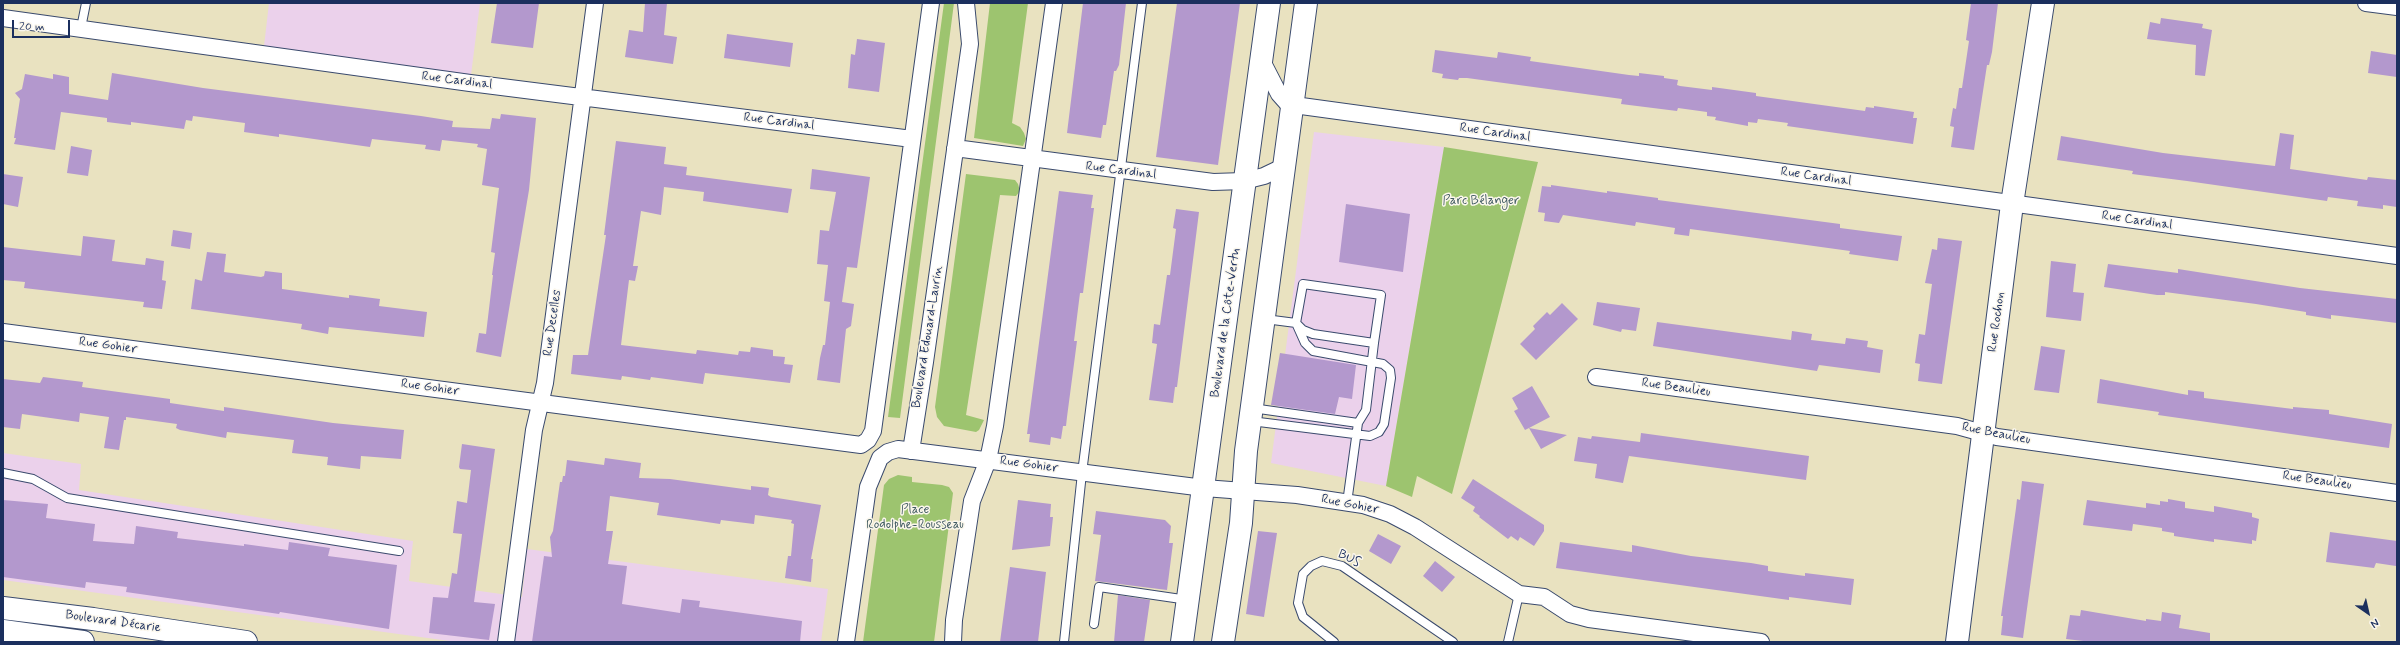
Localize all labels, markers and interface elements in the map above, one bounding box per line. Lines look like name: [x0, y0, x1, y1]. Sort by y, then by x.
scale bar: [14, 12, 72, 38]
text: 20 m: [19, 19, 45, 35]
street label: Rue Cardinal: [421, 69, 493, 93]
street label: Rue Cardinal: [743, 110, 815, 134]
street label: Rue Cardinal: [1459, 120, 1531, 146]
street label: Rue Cardinal: [1085, 159, 1157, 183]
street label: Rue Cardinal: [1780, 164, 1852, 190]
park label: Parc Bélanger: [1443, 193, 1519, 209]
street label: Rue Cardinal: [2101, 208, 2173, 234]
street label: Boulevard de la Côte-Vertu: [1208, 247, 1244, 399]
street label: Boulevard Edouard-Laurin: [909, 265, 947, 409]
street label: Rue Decelles: [541, 289, 565, 357]
street label: Rue Rochon: [1985, 291, 2009, 353]
street label: Rue Gohier: [78, 334, 138, 358]
street label: Rue Beaulieu: [1641, 375, 1711, 401]
street label: Rue Gohier: [400, 376, 460, 400]
street label: Rue Beaulieu: [1960, 420, 2032, 448]
street label: Rue Gohier: [999, 453, 1059, 477]
street label: Rue Beaulieu: [2282, 468, 2352, 494]
street label: Rue Gohier: [1320, 492, 1380, 518]
park label: Place Rodolphe-Rousseau: [866, 502, 964, 533]
street label: BUS: [1335, 547, 1363, 571]
north arrow: [2348, 593, 2388, 633]
street label: Boulevard Décarie: [64, 608, 162, 636]
text: N: [2368, 615, 2382, 631]

